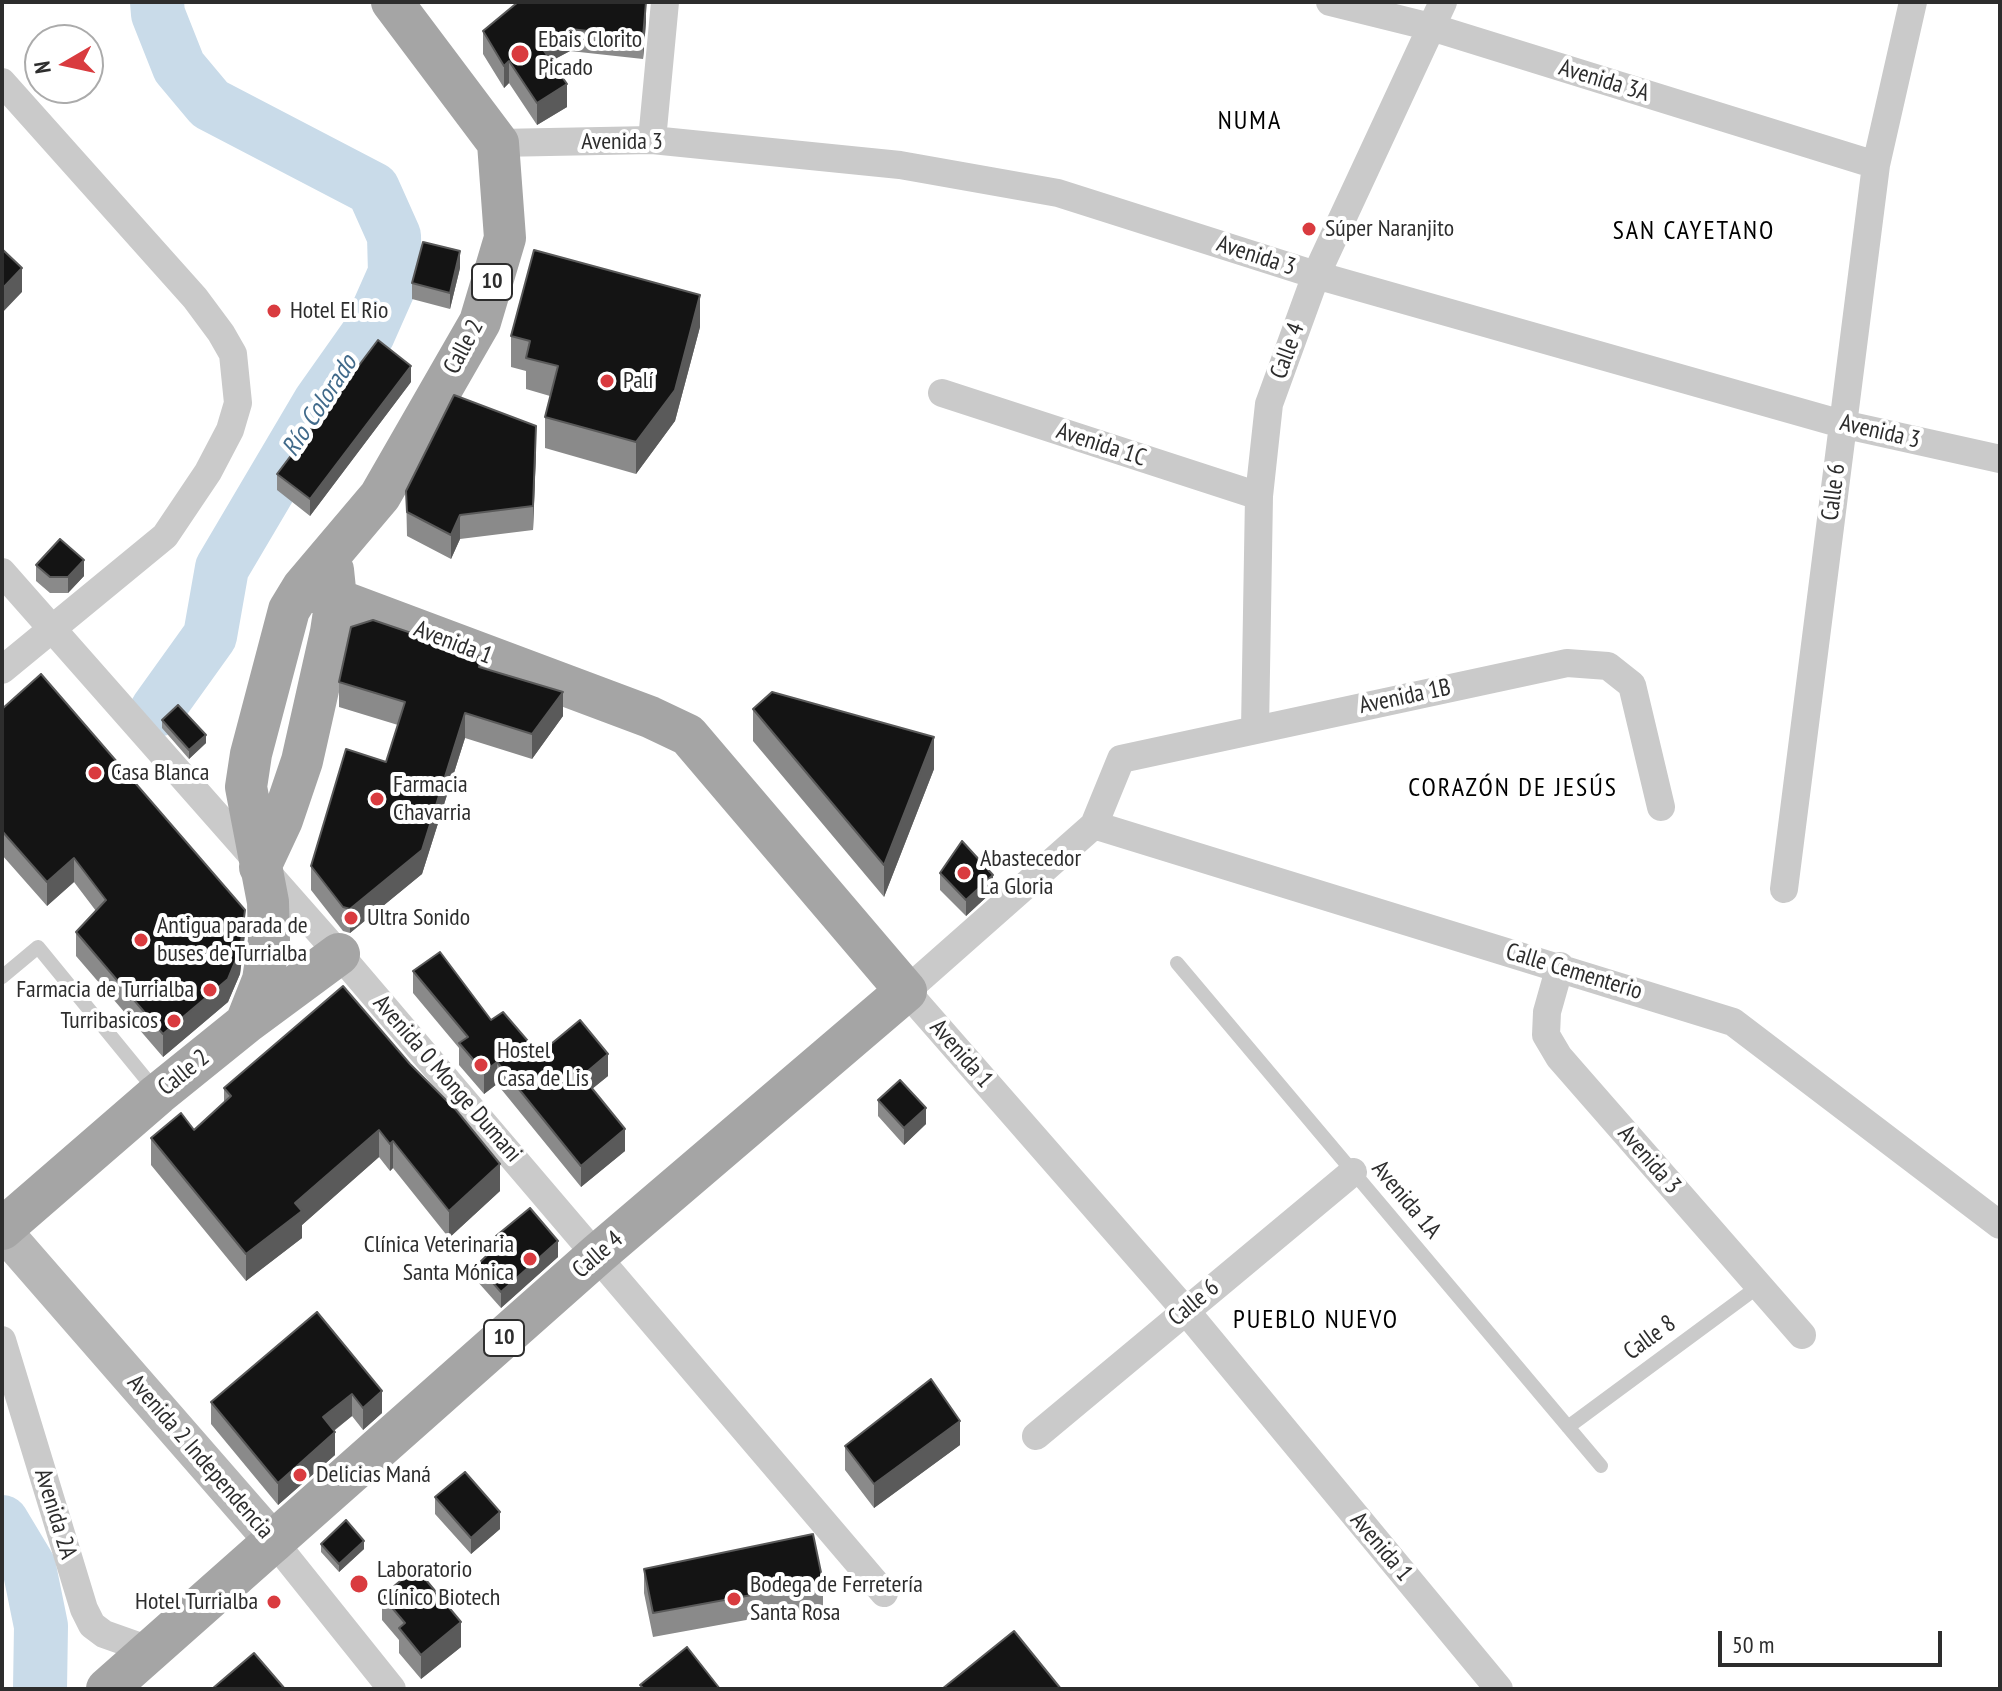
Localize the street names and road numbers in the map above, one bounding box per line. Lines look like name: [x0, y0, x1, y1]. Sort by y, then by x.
street label: Avenida 3A: [1555, 54, 1653, 108]
street label: Avenida 3: [581, 128, 663, 156]
street label: Avenida 3: [1213, 230, 1299, 282]
road number: 10: [472, 264, 512, 300]
street label: Calle 2: [438, 315, 490, 379]
street label: Calle 4: [1265, 319, 1311, 383]
street label: Avenida 3: [1837, 409, 1923, 455]
street label: Avenida 1C: [1053, 417, 1149, 473]
street label: Calle 6: [1816, 462, 1852, 522]
street label: Avenida 1: [410, 615, 496, 671]
street label: Avenida 1B: [1357, 673, 1453, 721]
street label: Calle Cementerio: [1502, 938, 1646, 1006]
street label: Avenida 0 Monge Dumani: [367, 990, 527, 1168]
street label: Avenida 1: [923, 1014, 999, 1094]
street label: Calle 2: [153, 1044, 215, 1102]
street label: Avenida 3: [1611, 1120, 1687, 1200]
street label: Avenida 1A: [1365, 1155, 1447, 1245]
street label: Calle 4: [567, 1225, 629, 1285]
street label: Calle 6: [1163, 1274, 1225, 1332]
street label: Calle 8: [1618, 1310, 1682, 1366]
road number: 10: [484, 1320, 524, 1356]
street label: Avenida 2 Independencia: [121, 1369, 279, 1545]
street label: Avenida 2A: [28, 1465, 82, 1563]
street label: Avenida 1: [1344, 1507, 1418, 1587]

